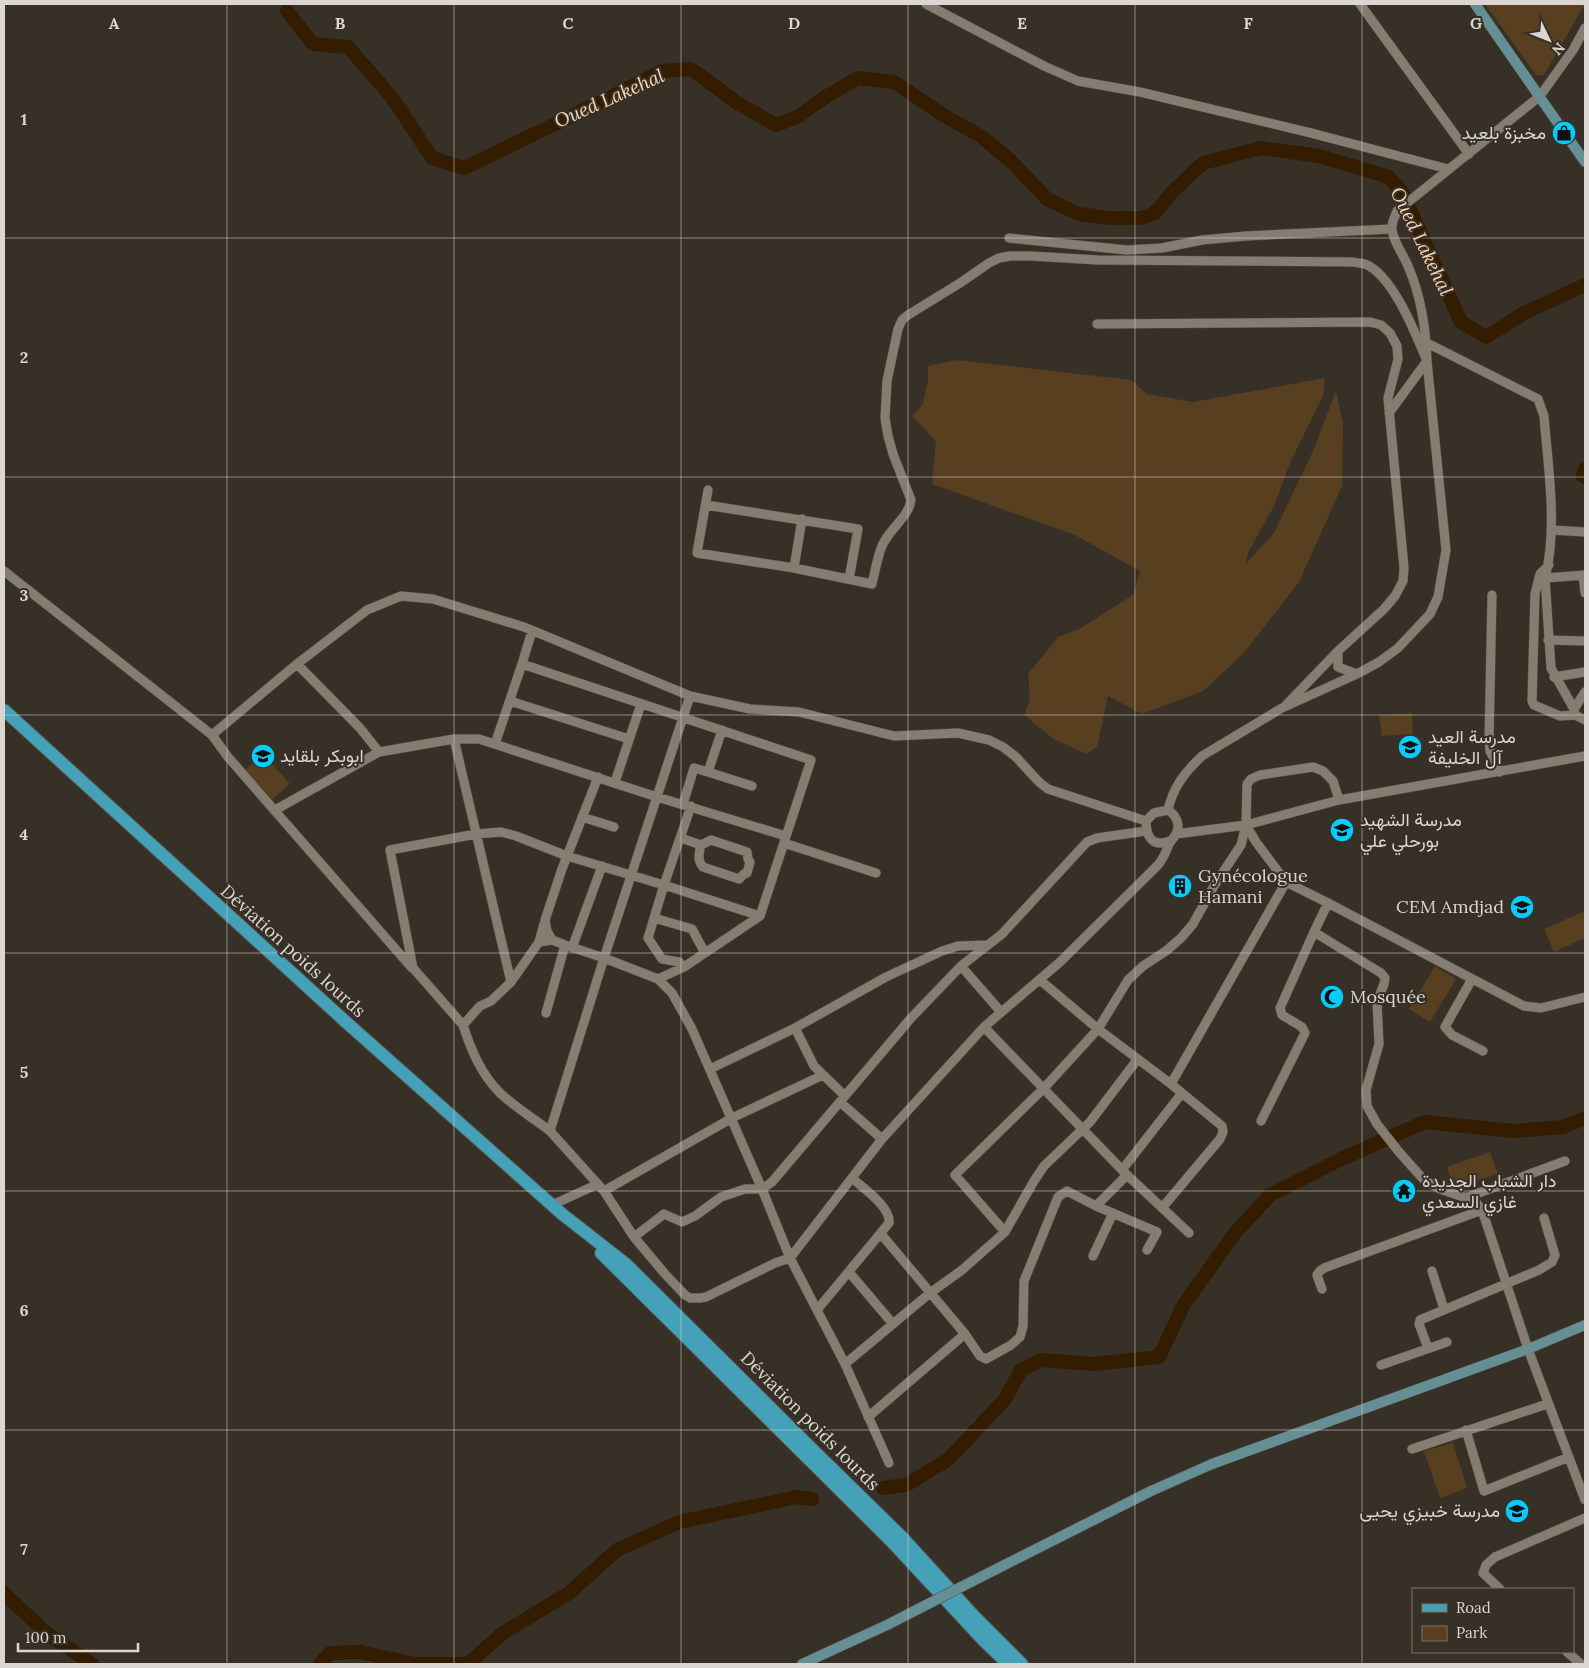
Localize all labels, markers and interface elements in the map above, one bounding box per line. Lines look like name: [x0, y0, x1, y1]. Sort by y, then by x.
text: A: [109, 13, 120, 33]
text: B: [335, 13, 346, 33]
text: C: [562, 13, 574, 33]
text: D: [788, 13, 800, 33]
text: E: [1017, 13, 1027, 33]
text: F: [1243, 13, 1253, 33]
text: G: [1470, 13, 1482, 33]
north arrow: [1524, 15, 1574, 65]
text: N: [1548, 39, 1569, 59]
water label: Oued Lakehal: [550, 63, 668, 133]
text: 1: [21, 109, 27, 129]
shop icon: مخبزة بلعيد: [1551, 120, 1577, 146]
place label: مخبزة بلعيد: [1462, 121, 1546, 144]
water label: Oued Lakehal: [1385, 183, 1459, 300]
text: 2: [20, 347, 28, 367]
text: 3: [20, 585, 29, 605]
place label: مدرسة العيد آل الخليفة: [1428, 725, 1516, 769]
school or university icon: مدرسة العيد آل الخليفة: [1397, 734, 1423, 760]
school or university icon: ابوبكر بلقايد: [250, 743, 276, 769]
place label: ابوبكر بلقايد: [280, 744, 364, 767]
place label: مدرسة الشهيد بورحلي علي: [1360, 808, 1462, 856]
school or university icon: مدرسة الشهيد بورحلي علي: [1329, 817, 1355, 843]
text: 4: [20, 824, 29, 844]
place label: Gynécologue Hamani: [1198, 864, 1308, 908]
building icon: Gynécologue Hamani: [1167, 873, 1193, 899]
street label: Déviation poids lourds: [216, 879, 371, 1022]
school or university icon: CEM Amdjad: [1509, 894, 1535, 920]
place label: CEM Amdjad: [1396, 895, 1504, 918]
mosque icon: Mosquée: [1319, 984, 1345, 1010]
place label: Mosquée: [1350, 985, 1426, 1008]
text: 5: [20, 1062, 29, 1082]
place label: دار الشباب الجديدة غازي السعدي: [1422, 1169, 1556, 1217]
temple icon: دار الشباب الجديدة غازي السعدي: [1391, 1178, 1417, 1204]
text: 6: [19, 1300, 29, 1320]
street label: Déviation poids lourds: [736, 1346, 885, 1495]
school or university icon: مدرسة خبيزي يحيى: [1504, 1498, 1530, 1524]
place label: مدرسة خبيزي يحيى: [1359, 1499, 1500, 1526]
text: 7: [20, 1539, 28, 1559]
legend: [1412, 1588, 1574, 1653]
text: Road: [1456, 1598, 1491, 1617]
scale bar: [18, 1620, 138, 1652]
text: Park: [1456, 1623, 1487, 1642]
text: 100 m: [25, 1628, 66, 1647]

